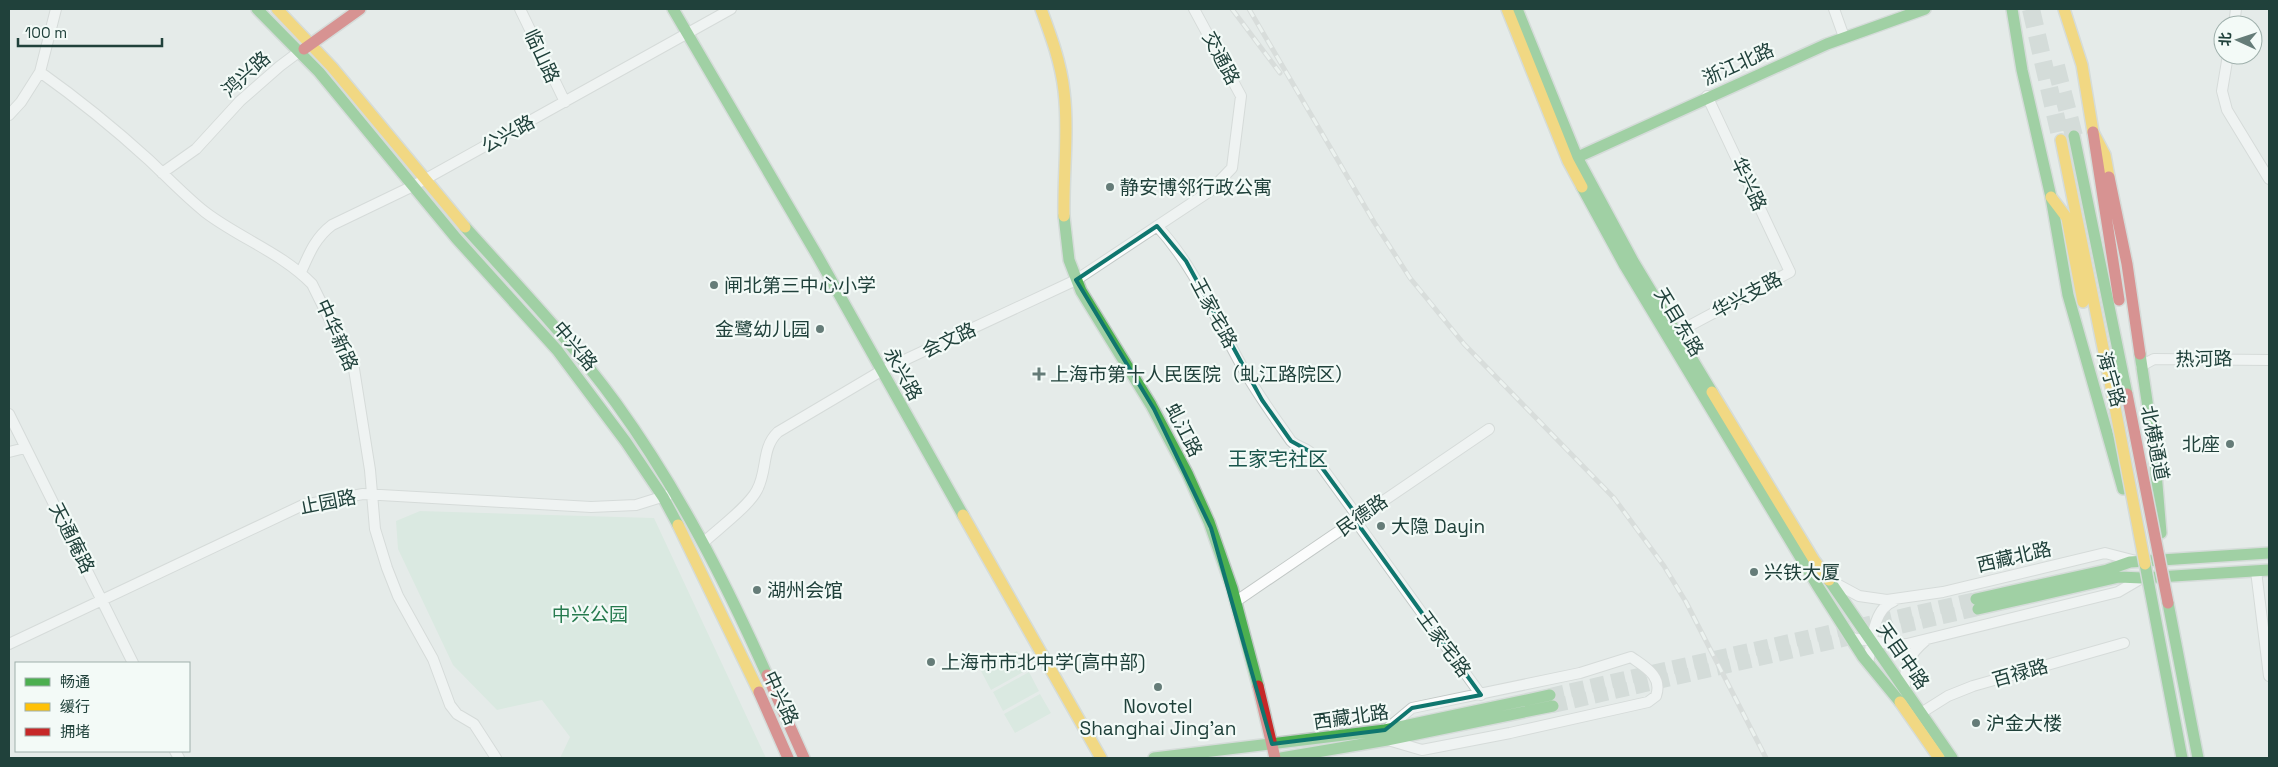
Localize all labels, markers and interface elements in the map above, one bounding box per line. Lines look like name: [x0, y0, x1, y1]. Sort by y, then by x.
scale bar: [18, 15, 161, 47]
north arrow: [2213, 15, 2263, 65]
text: 100 m: [25, 23, 67, 42]
street label: 临山路: [519, 25, 565, 87]
street label: 交通路: [1197, 27, 1245, 89]
text: 北: [2216, 32, 2234, 47]
street label: 浙江北路: [1698, 37, 1778, 91]
street label: 鸿兴路: [216, 46, 276, 102]
street label: 公兴路: [477, 109, 539, 159]
street label: 华兴路: [1726, 153, 1772, 215]
place label: 静安博邻行政公寓: [1120, 175, 1272, 200]
marker: 静安博邻行政公寓: [1104, 181, 1116, 193]
street label: 华兴支路: [1708, 266, 1786, 324]
place label: 闸北第三中心小学: [724, 273, 876, 298]
street label: 王家宅路: [1185, 274, 1243, 352]
marker: 闸北第三中心小学: [708, 279, 720, 291]
street label: 天目东路: [1649, 283, 1709, 361]
street label: 中华新路: [310, 295, 364, 375]
street label: 中兴路: [547, 316, 603, 376]
place label: 金鹭幼儿园: [715, 317, 810, 342]
street label: 会文路: [918, 317, 980, 363]
marker: 金鹭幼儿园: [814, 323, 826, 335]
street label: 永兴路: [878, 343, 928, 405]
street label: 热河路: [2175, 346, 2233, 372]
street label: 海宁路: [2091, 348, 2131, 410]
place label: 上海市第十人民医院（虬江路院区）: [1050, 362, 1354, 387]
marker: 上海市第十人民医院（虬江路院区）: [1032, 367, 1046, 381]
street label: 虬江路: [1160, 399, 1208, 461]
street label: 北横通道: [2135, 403, 2175, 483]
place label: 北座: [2182, 432, 2220, 457]
marker: 北座: [2224, 438, 2236, 450]
district label: 王家宅社区: [1228, 446, 1328, 472]
street label: 止园路: [298, 484, 358, 520]
street label: 民德路: [1331, 488, 1393, 542]
street label: 天通庵路: [44, 498, 100, 578]
place label: 大隐 Dayin: [1391, 514, 1485, 539]
marker: 大隐 Dayin: [1375, 520, 1387, 532]
street label: 西藏北路: [1974, 536, 2054, 578]
place label: 兴铁大厦: [1764, 560, 1840, 585]
marker: 兴铁大厦: [1748, 566, 1760, 578]
place label: 湖州会馆: [767, 578, 843, 603]
marker: 湖州会馆: [751, 584, 763, 596]
park label: 中兴公园: [552, 602, 628, 627]
street label: 王家宅路: [1412, 606, 1476, 682]
street label: 天目中路: [1871, 618, 1935, 694]
place label: 上海市市北中学(高中部): [941, 650, 1145, 675]
street label: 百禄路: [1989, 653, 2051, 693]
marker: 上海市市北中学(高中部): [925, 656, 937, 668]
legend: [15, 662, 190, 752]
street label: 中兴路: [758, 667, 804, 729]
text: 畅通: [60, 672, 90, 691]
marker: Novotel Shanghai Jing'an: [1152, 681, 1164, 693]
place label: Novotel Shanghai Jing'an: [1080, 694, 1236, 741]
text: 缓行: [60, 697, 90, 716]
street label: 西藏北路: [1312, 699, 1390, 735]
place label: 沪金大楼: [1986, 711, 2062, 736]
marker: 沪金大楼: [1970, 717, 1982, 729]
text: 拥堵: [60, 722, 90, 741]

